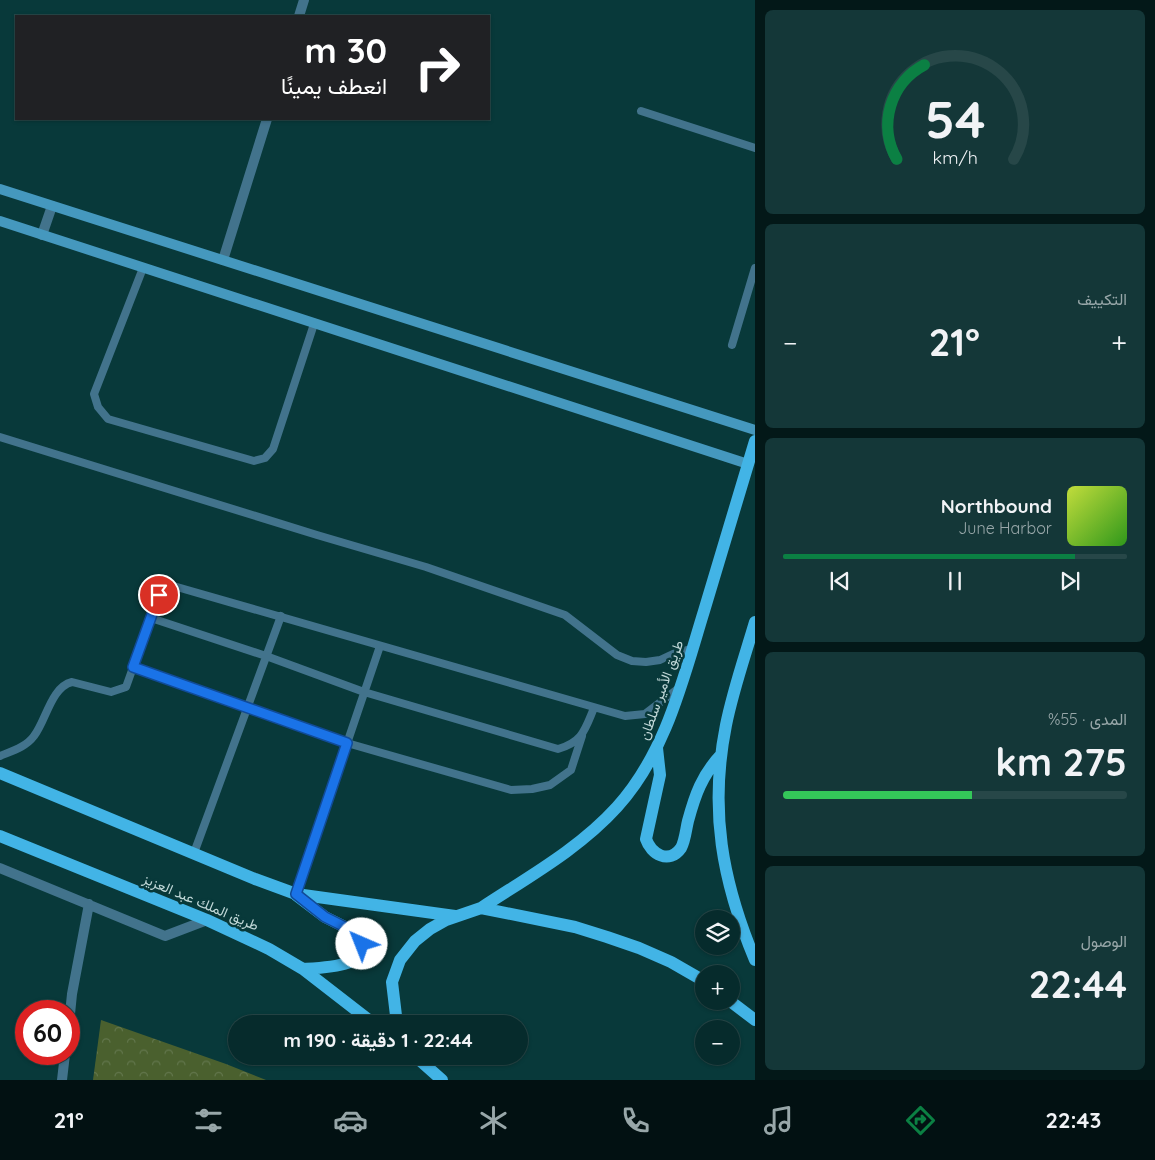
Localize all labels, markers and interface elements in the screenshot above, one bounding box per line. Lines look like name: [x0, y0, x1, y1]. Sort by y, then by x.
text: 30 m: [305, 28, 387, 72]
icon: right: [405, 35, 470, 100]
text: انعطف يمينًا: [281, 72, 387, 100]
text: 54: [925, 86, 985, 151]
text: km/h: [932, 146, 978, 168]
text: التكييف: [1077, 289, 1127, 309]
text: 21°: [929, 318, 980, 366]
text: −: [783, 325, 798, 360]
text: +: [1111, 325, 1127, 360]
text: Northbound: [941, 494, 1052, 518]
text: June Harbor: [958, 518, 1052, 538]
icon: previous: [826, 567, 854, 595]
icon: pause: [941, 567, 969, 595]
icon: next: [1056, 567, 1084, 595]
pin: [138, 574, 180, 616]
icon: arrive: [145, 581, 173, 609]
street label: طريق الأمير سلطان: [635, 638, 687, 742]
text: المدى · 55%: [1048, 709, 1127, 729]
text: 275 km: [995, 738, 1127, 786]
street label: طريق الملك عبد العزيز: [139, 869, 262, 935]
map controls: [695, 910, 740, 1065]
button: layers: [695, 910, 740, 955]
position arrow: [335, 917, 387, 969]
text: الوصول: [1081, 931, 1127, 951]
text: 22:44: [1029, 960, 1127, 1008]
button: +: [695, 965, 740, 1010]
speed limit sign: 60: [15, 1000, 80, 1065]
button: −: [695, 1020, 740, 1065]
text: 22:44 · 1 دقيقة · 190 m: [283, 1028, 473, 1052]
icon: filters: [191, 1103, 226, 1138]
icon: car: [333, 1103, 368, 1138]
icon: climate: [476, 1103, 511, 1138]
icon: phone: [618, 1103, 653, 1138]
icon: music: [761, 1103, 796, 1138]
icon: directions: [903, 1103, 938, 1138]
text: 21°: [54, 1106, 84, 1134]
text: 22:43: [1046, 1106, 1101, 1134]

